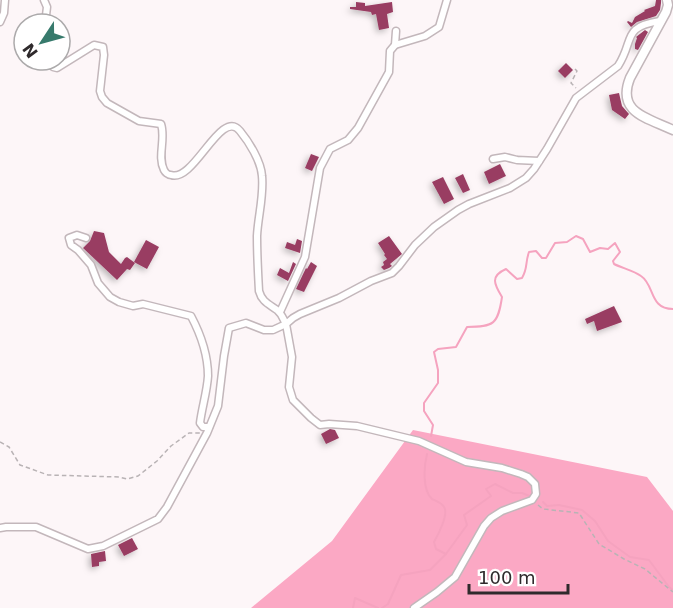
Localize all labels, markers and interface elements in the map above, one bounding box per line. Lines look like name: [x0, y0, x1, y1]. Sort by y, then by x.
north arrow: [12, 12, 72, 72]
text: N: [19, 40, 42, 62]
scale bar: [469, 557, 568, 595]
text: 100 m: [478, 567, 536, 588]

